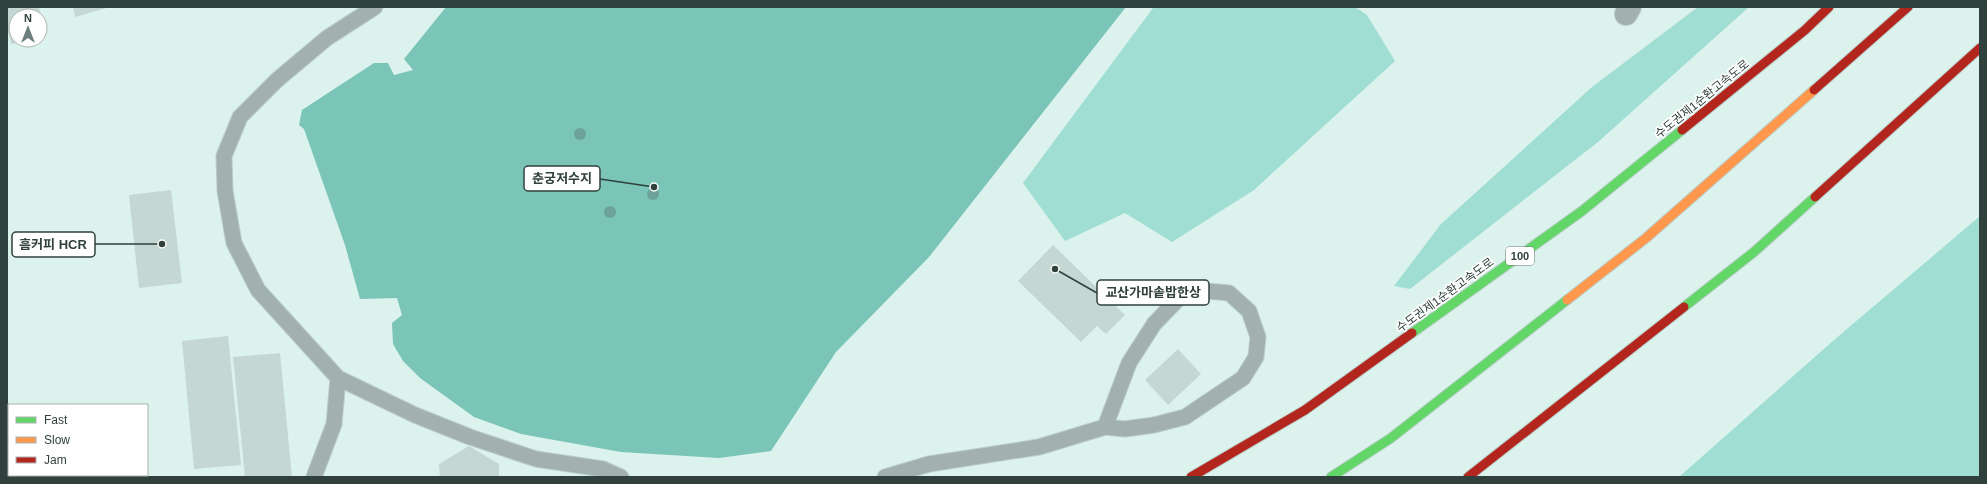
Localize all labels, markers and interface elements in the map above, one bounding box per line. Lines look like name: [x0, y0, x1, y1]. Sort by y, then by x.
north arrow: [8, 8, 48, 48]
text: N: [24, 12, 32, 24]
street label: 수도권제1순환고속도로: [1652, 57, 1752, 141]
callout: 춘궁저수지: [524, 166, 600, 191]
text: 춘궁저수지: [532, 171, 592, 186]
callout: 흠커피 HCR: [12, 232, 95, 257]
text: 흠커피 HCR: [19, 237, 87, 252]
road number: 100: [1506, 247, 1534, 265]
street label: 수도권제1순환고속도로: [1394, 255, 1496, 335]
callout: 교산가마솥밥한상: [1097, 280, 1209, 305]
text: 교산가마솥밥한상: [1105, 285, 1201, 300]
legend: [8, 404, 148, 476]
text: Fast: [44, 413, 68, 427]
text: Slow: [44, 433, 70, 447]
text: Jam: [44, 453, 67, 467]

